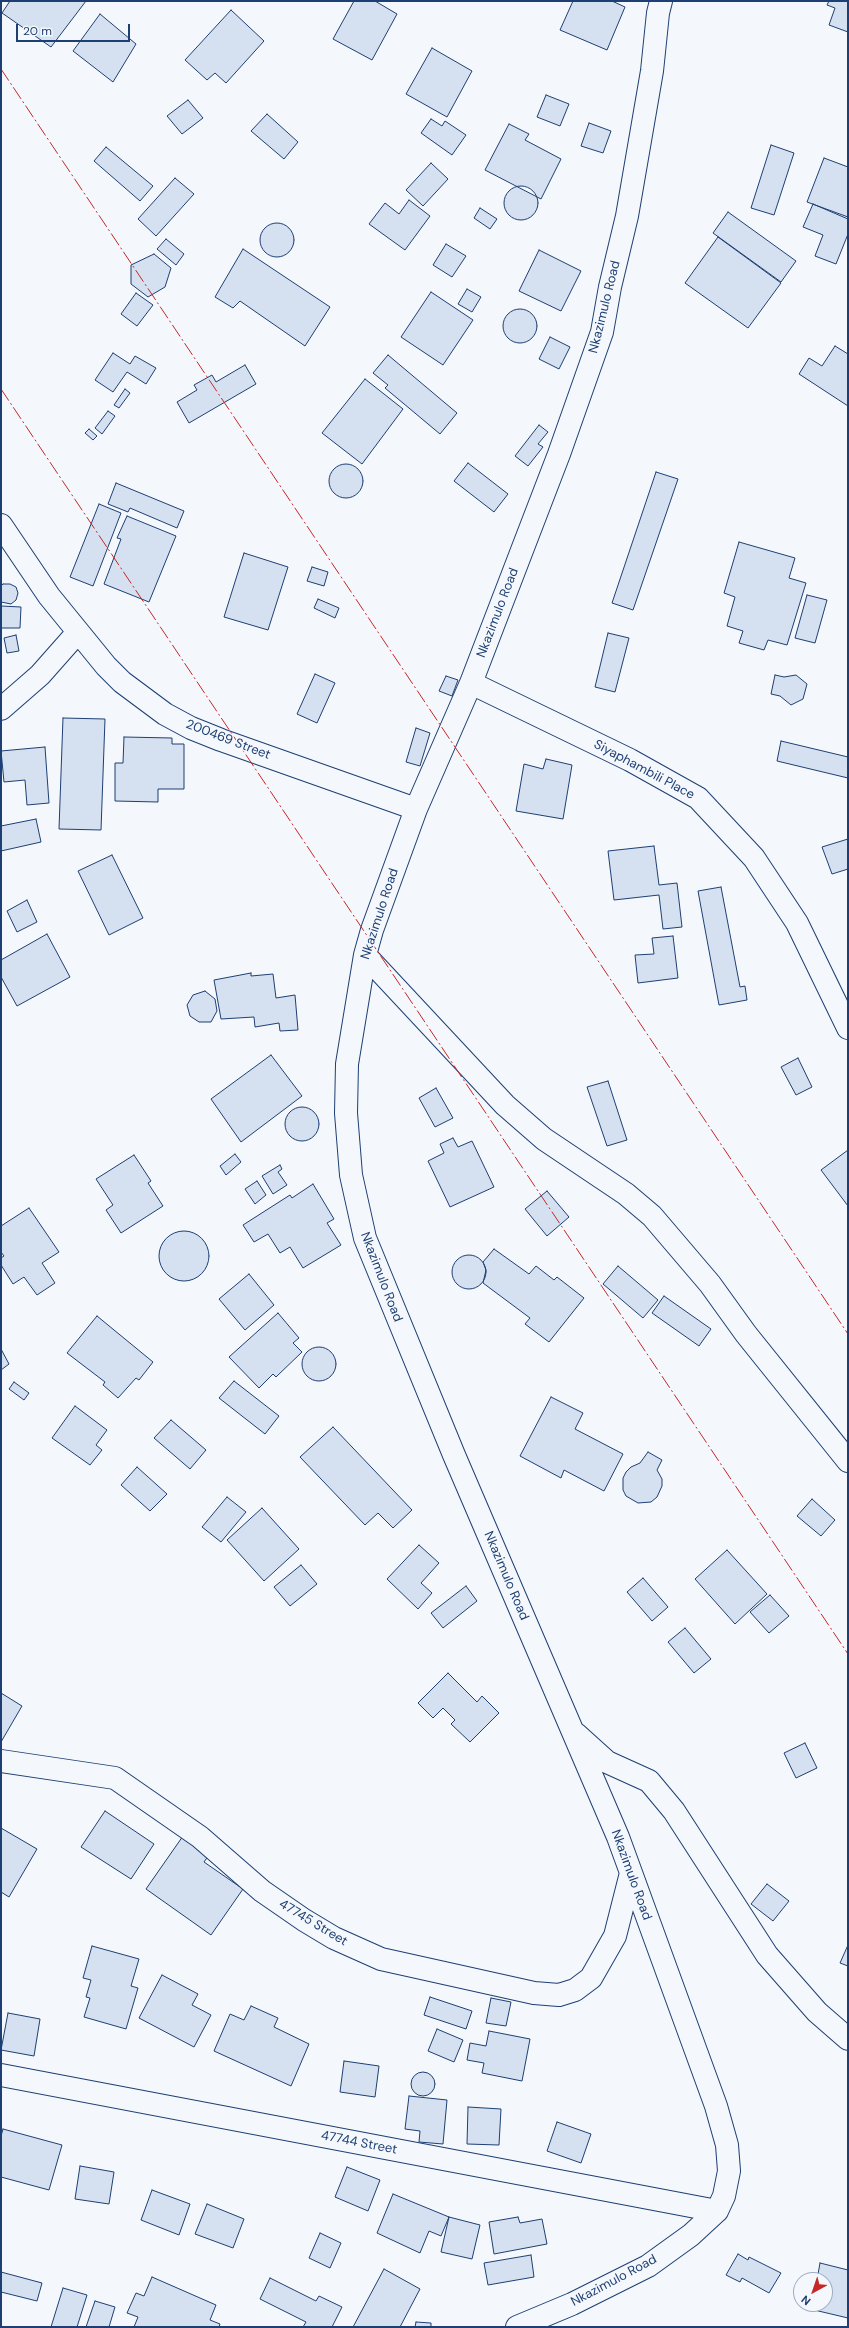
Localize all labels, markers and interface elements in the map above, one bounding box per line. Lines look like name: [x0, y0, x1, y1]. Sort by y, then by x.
scale bar: [18, 16, 132, 42]
text: 20 m: [23, 23, 52, 39]
street label: Nkazimulo Road: [586, 259, 624, 355]
street label: Nkazimulo Road: [474, 566, 522, 660]
street label: 200469 Street: [183, 717, 273, 763]
street label: Siyaphambili Place: [591, 737, 697, 803]
street label: Nkazimulo Road: [358, 866, 402, 962]
street label: Nkazimulo Road: [357, 1230, 405, 1324]
street label: Nkazimulo Road: [480, 1529, 532, 1623]
street label: Nkazimulo Road: [607, 1828, 655, 1922]
street label: 47745 Street: [276, 1896, 350, 1950]
street label: 47744 Street: [320, 2128, 398, 2158]
street label: Nkazimulo Road: [568, 2252, 660, 2310]
north arrow: [793, 2272, 833, 2312]
text: N: [798, 2292, 814, 2308]

